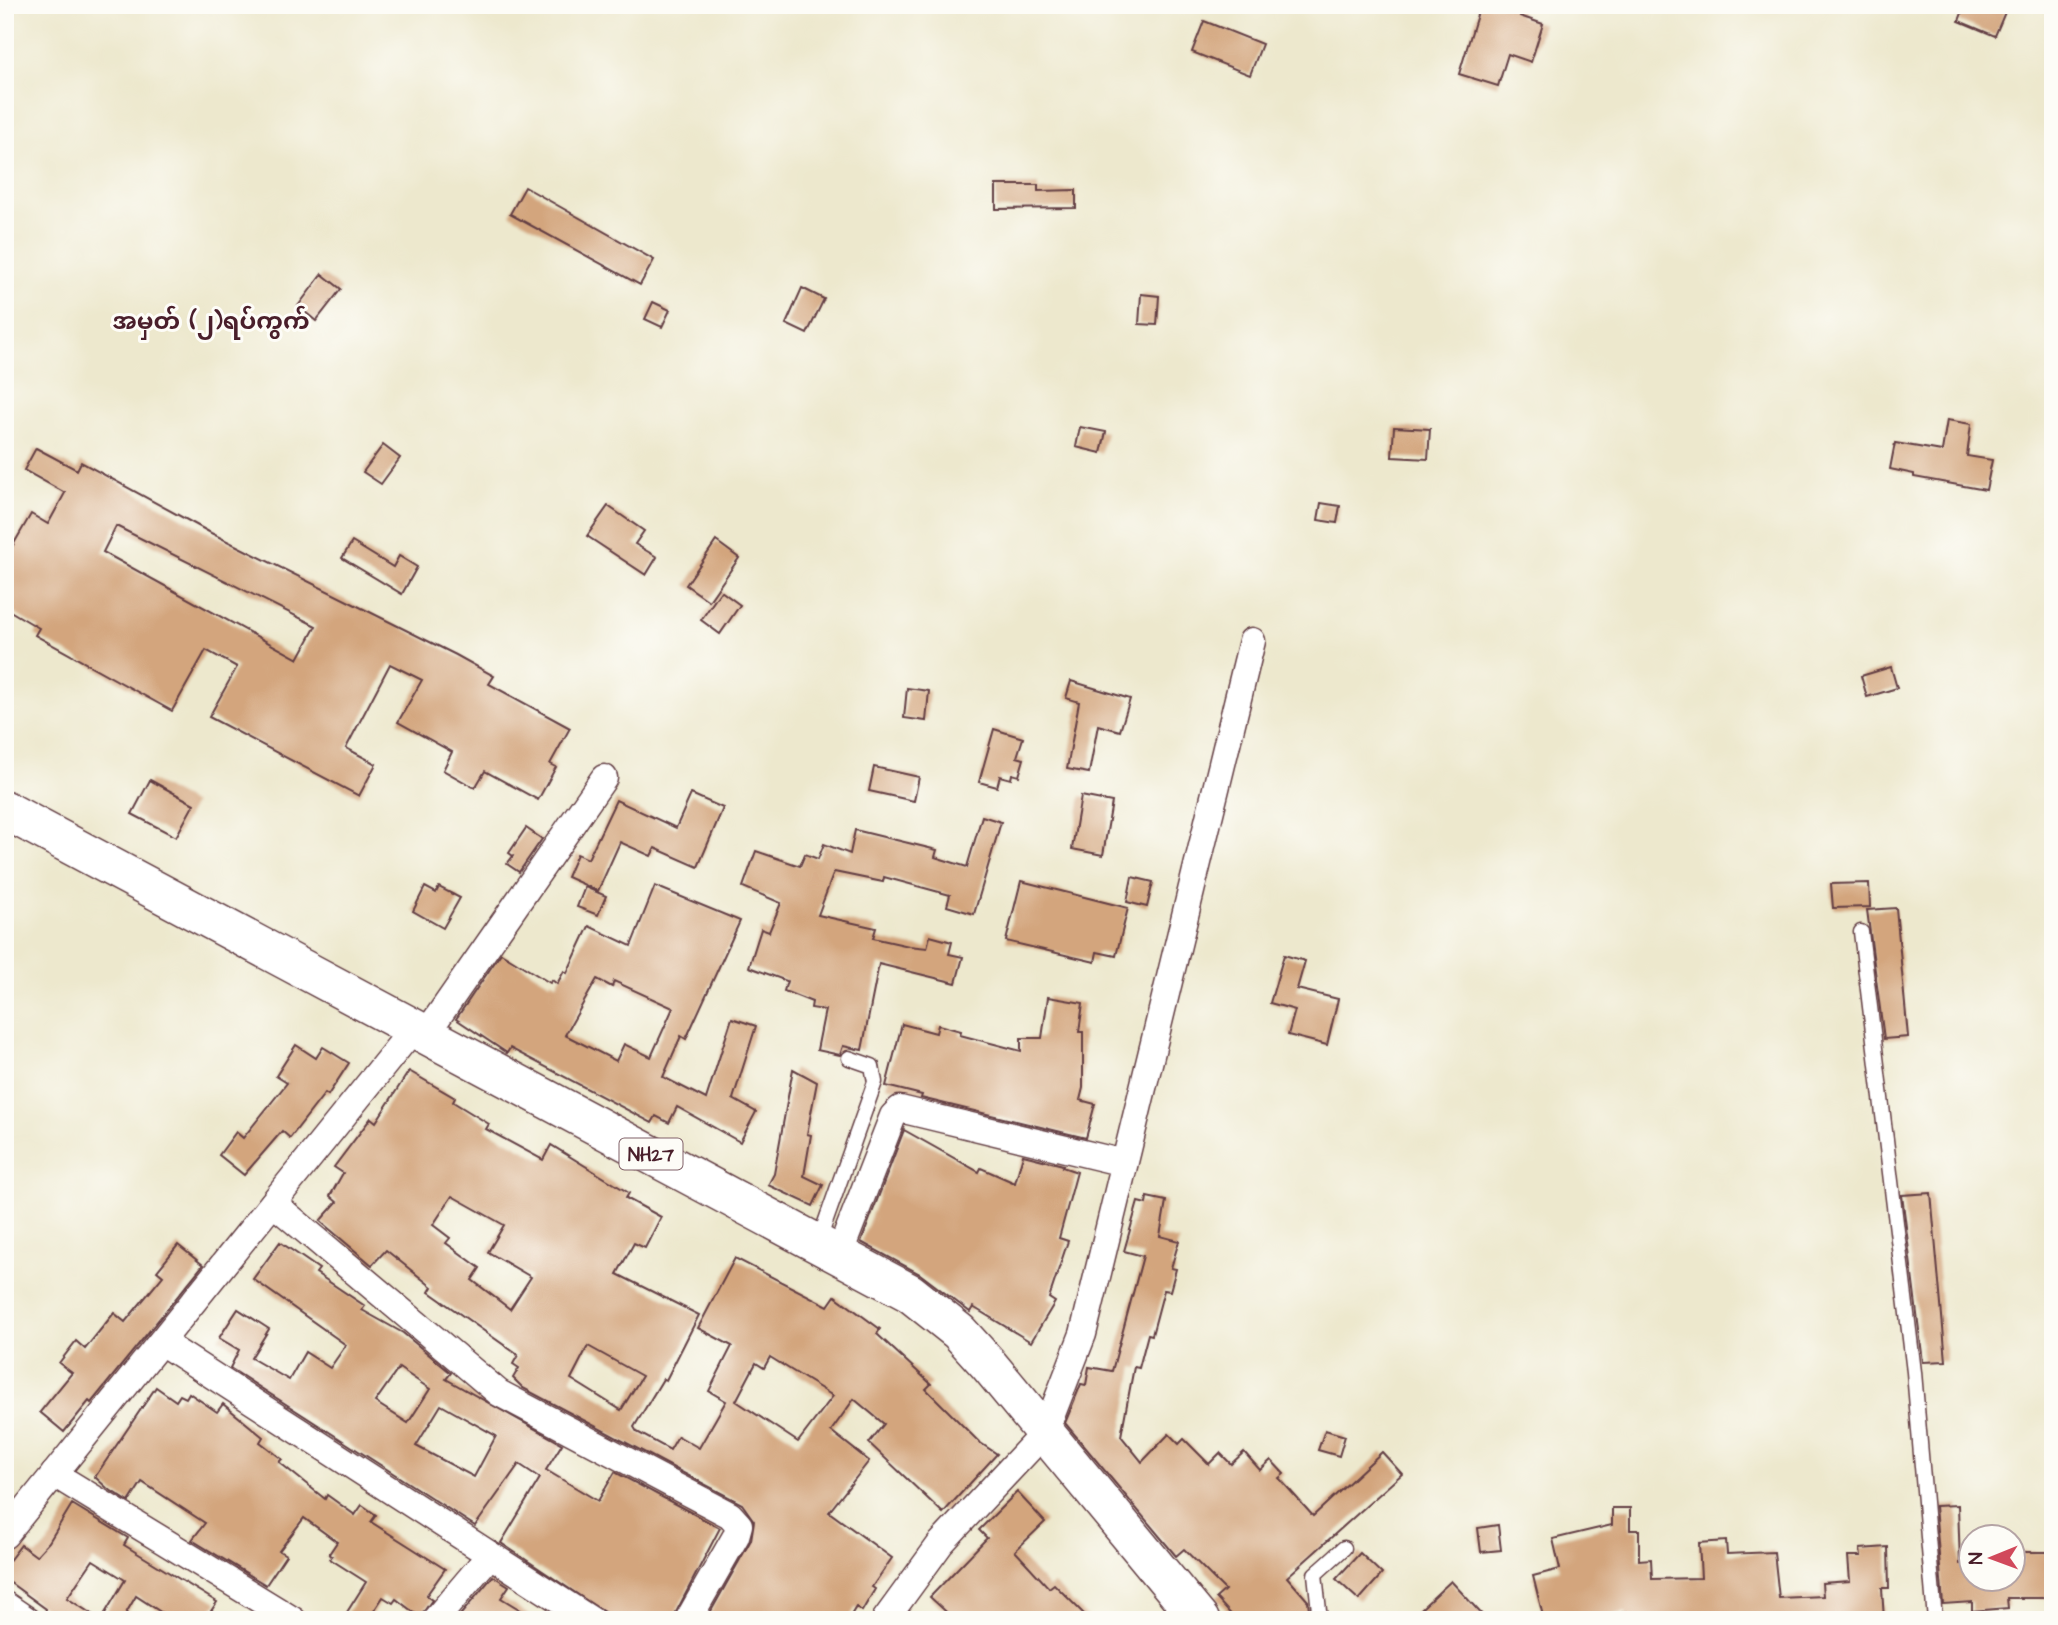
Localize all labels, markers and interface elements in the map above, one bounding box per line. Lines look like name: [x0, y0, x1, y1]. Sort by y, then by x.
district label: အမှတ် (၂)ရပ်ကွက်: [112, 305, 310, 340]
road number: NH27: [620, 1138, 682, 1170]
north arrow: [1956, 1524, 2026, 1594]
text: N: [1963, 1552, 1990, 1564]

